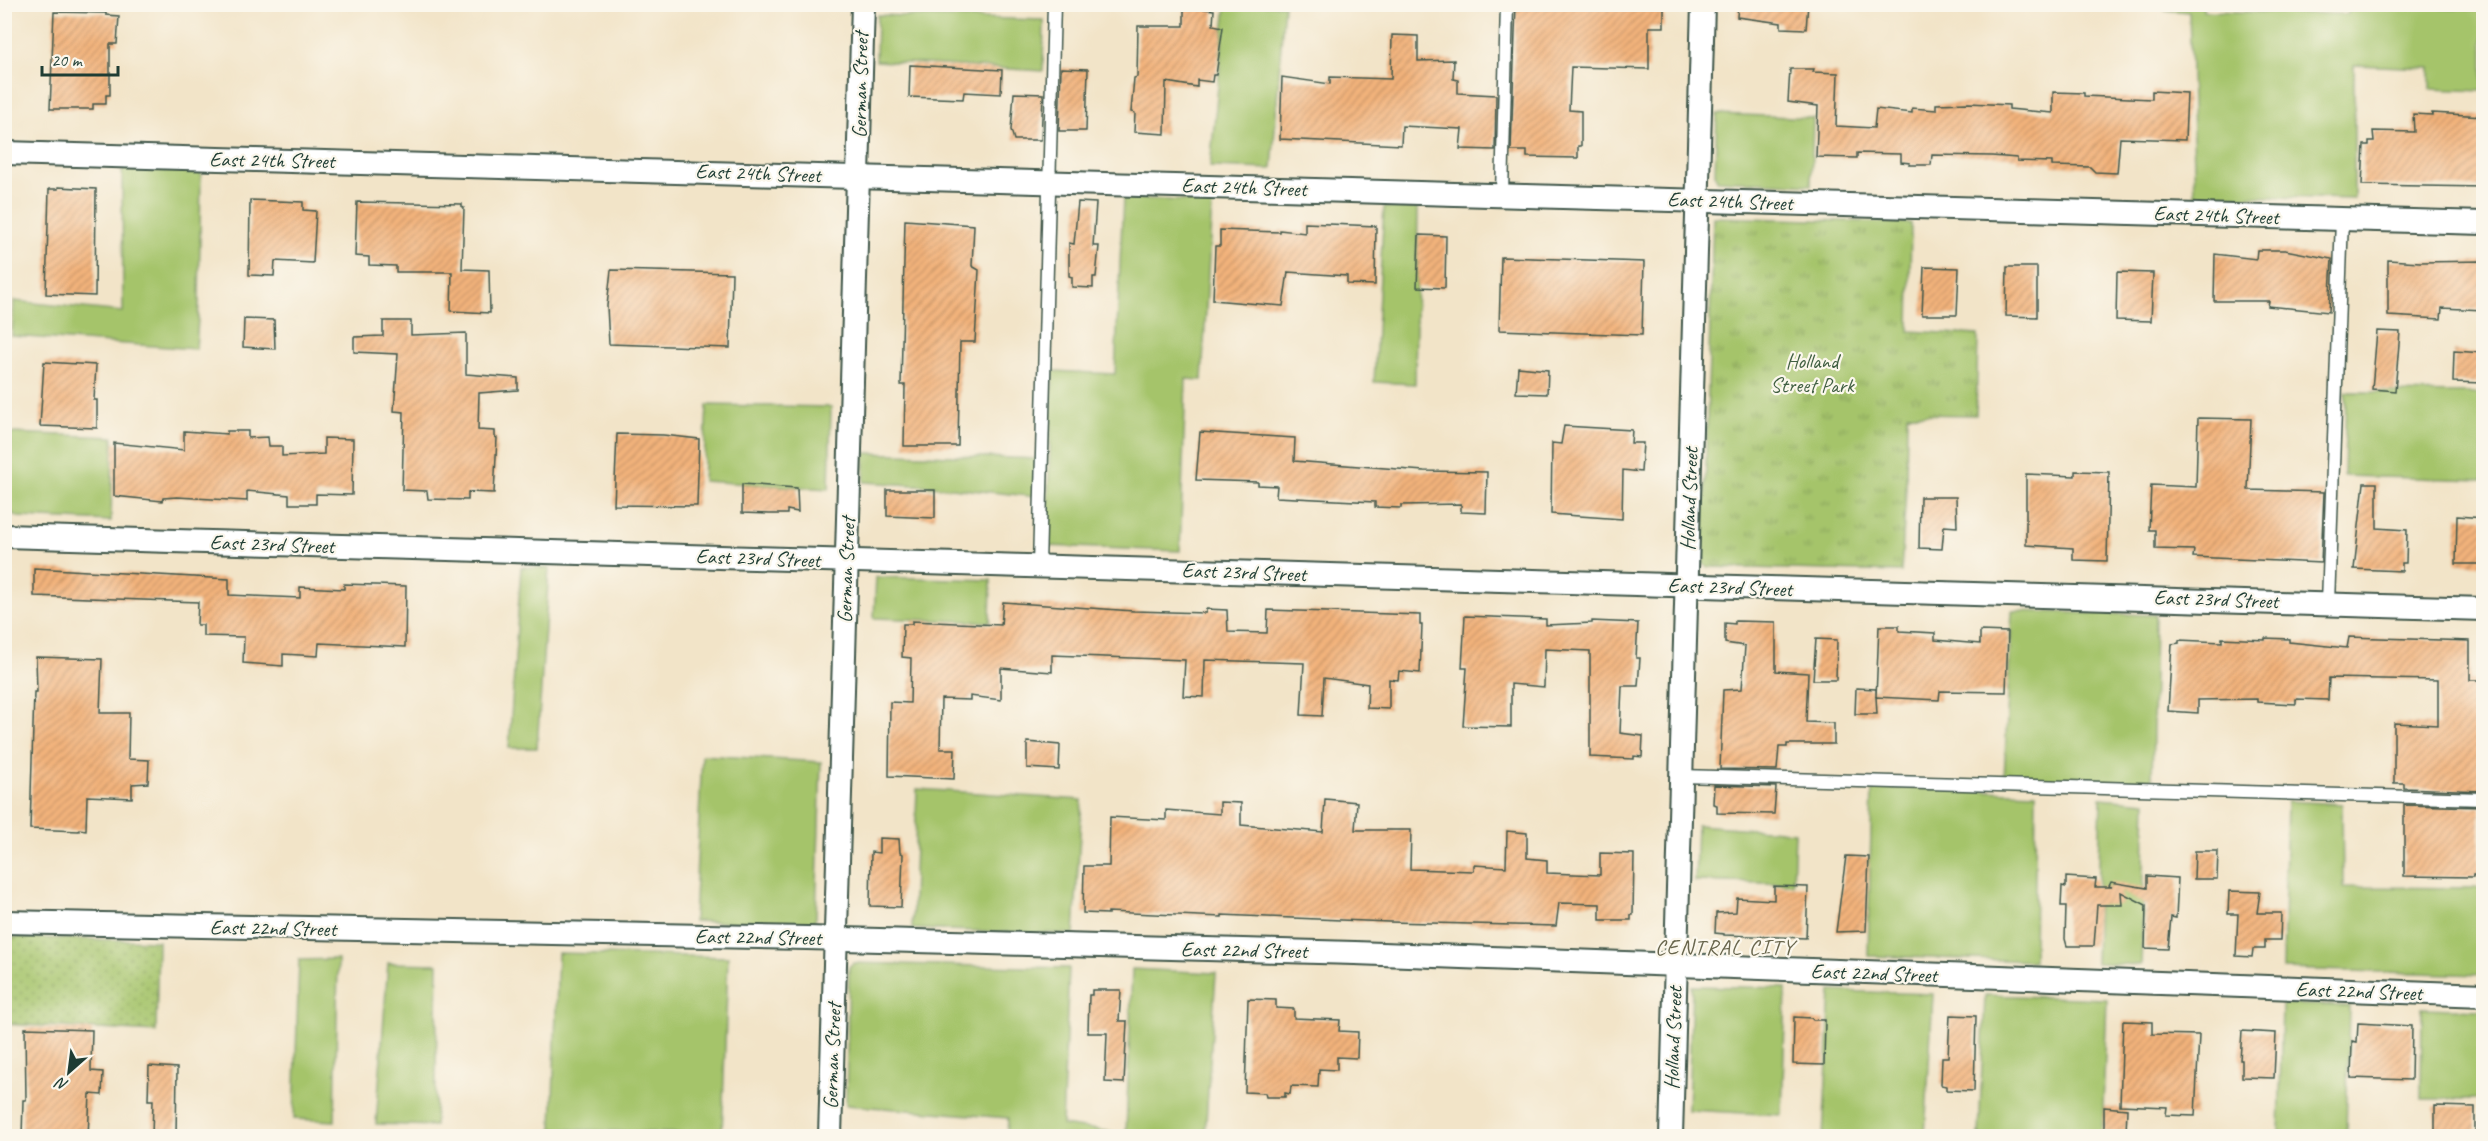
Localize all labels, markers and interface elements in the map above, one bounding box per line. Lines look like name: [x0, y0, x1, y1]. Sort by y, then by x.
street label: German Street: [846, 29, 874, 138]
scale bar: [42, 39, 118, 77]
text: 20 m: [51, 49, 84, 71]
street label: East 24th Street: [209, 146, 337, 174]
street label: East 24th Street: [695, 158, 823, 188]
street label: East 24th Street: [1181, 172, 1309, 202]
street label: East 24th Street: [1667, 186, 1795, 216]
street label: East 24th Street: [2153, 200, 2281, 230]
park label: Holland Street Park: [1770, 348, 1855, 398]
street label: Holland Street: [1674, 445, 1704, 551]
street label: German Street: [831, 513, 861, 623]
street label: East 23rd Street: [209, 529, 337, 559]
street label: East 23rd Street: [695, 543, 823, 573]
street label: East 23rd Street: [1181, 557, 1309, 587]
street label: East 23rd Street: [1667, 572, 1795, 602]
street label: East 23rd Street: [2153, 584, 2281, 614]
street label: East 22nd Street: [210, 914, 339, 942]
street label: East 22nd Street: [695, 923, 824, 951]
district label: CENTRAL CITY: [1655, 933, 1797, 961]
street label: East 22nd Street: [1181, 936, 1310, 964]
street label: East 22nd Street: [1810, 958, 1940, 988]
street label: East 22nd Street: [2295, 976, 2425, 1006]
street label: Holland Street: [1658, 984, 1688, 1090]
street label: German Street: [817, 999, 847, 1109]
north arrow: [39, 1042, 99, 1102]
text: N: [51, 1072, 71, 1096]

